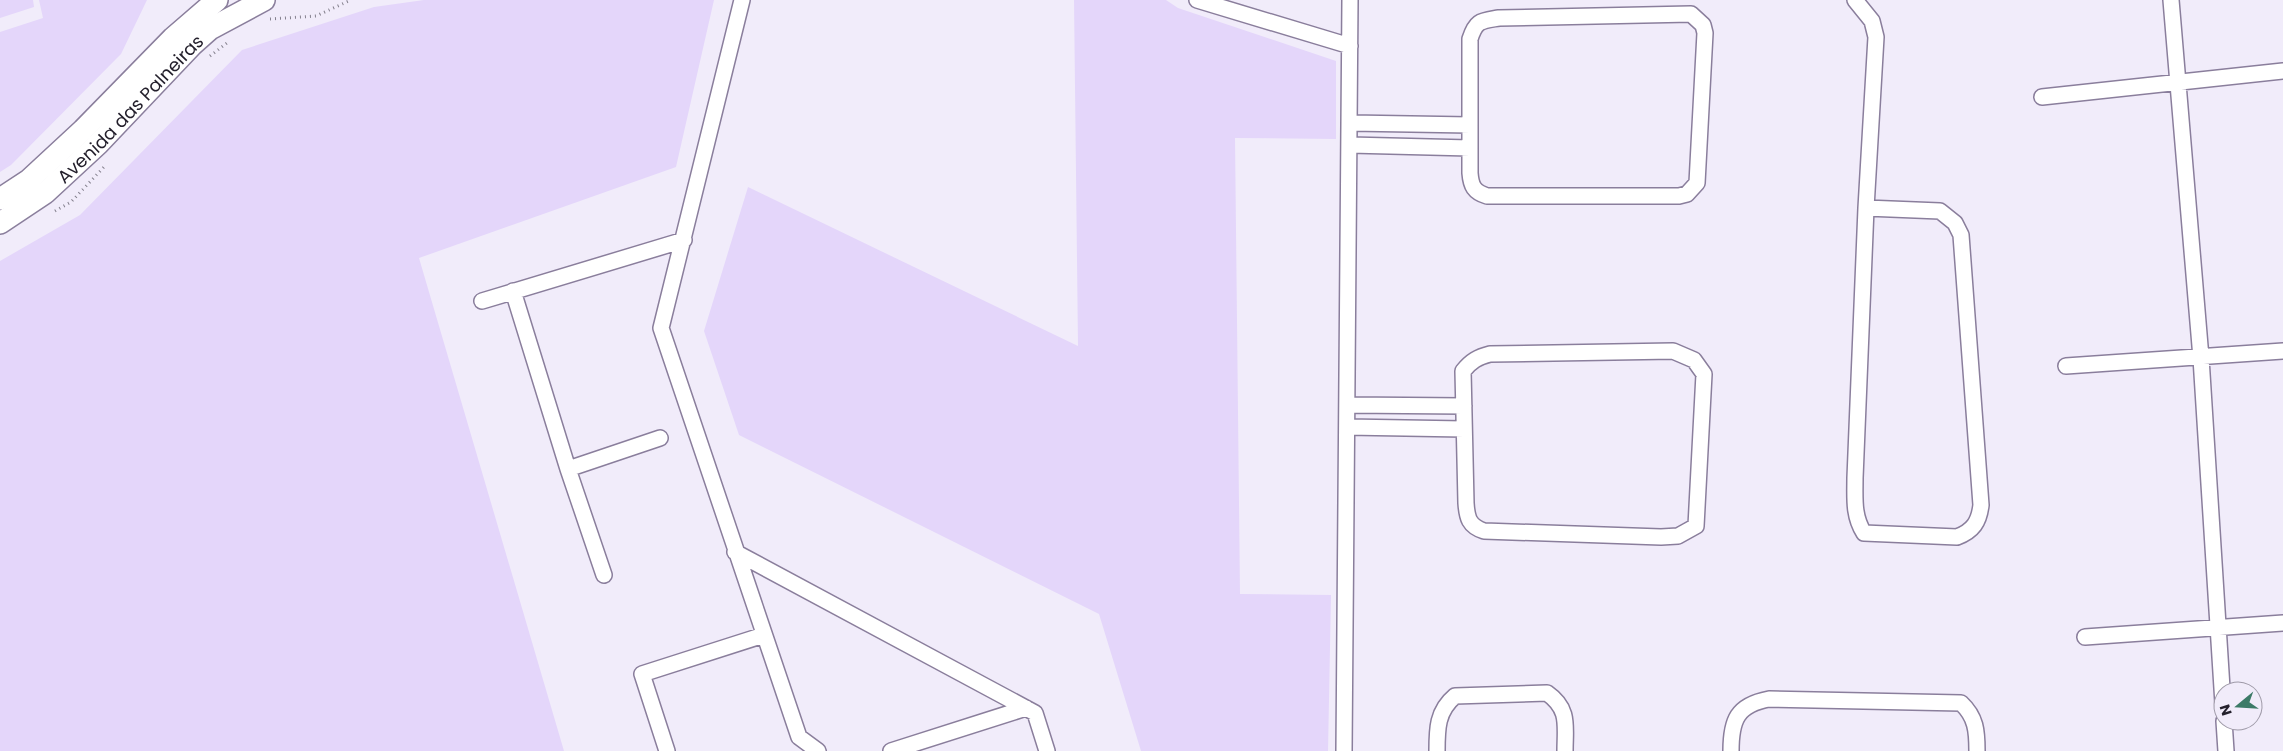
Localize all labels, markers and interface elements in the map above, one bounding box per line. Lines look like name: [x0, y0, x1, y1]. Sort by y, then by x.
street label: Avenida das Palneiras: [51, 28, 209, 189]
north arrow: [2213, 681, 2263, 731]
text: N: [2214, 702, 2237, 718]

